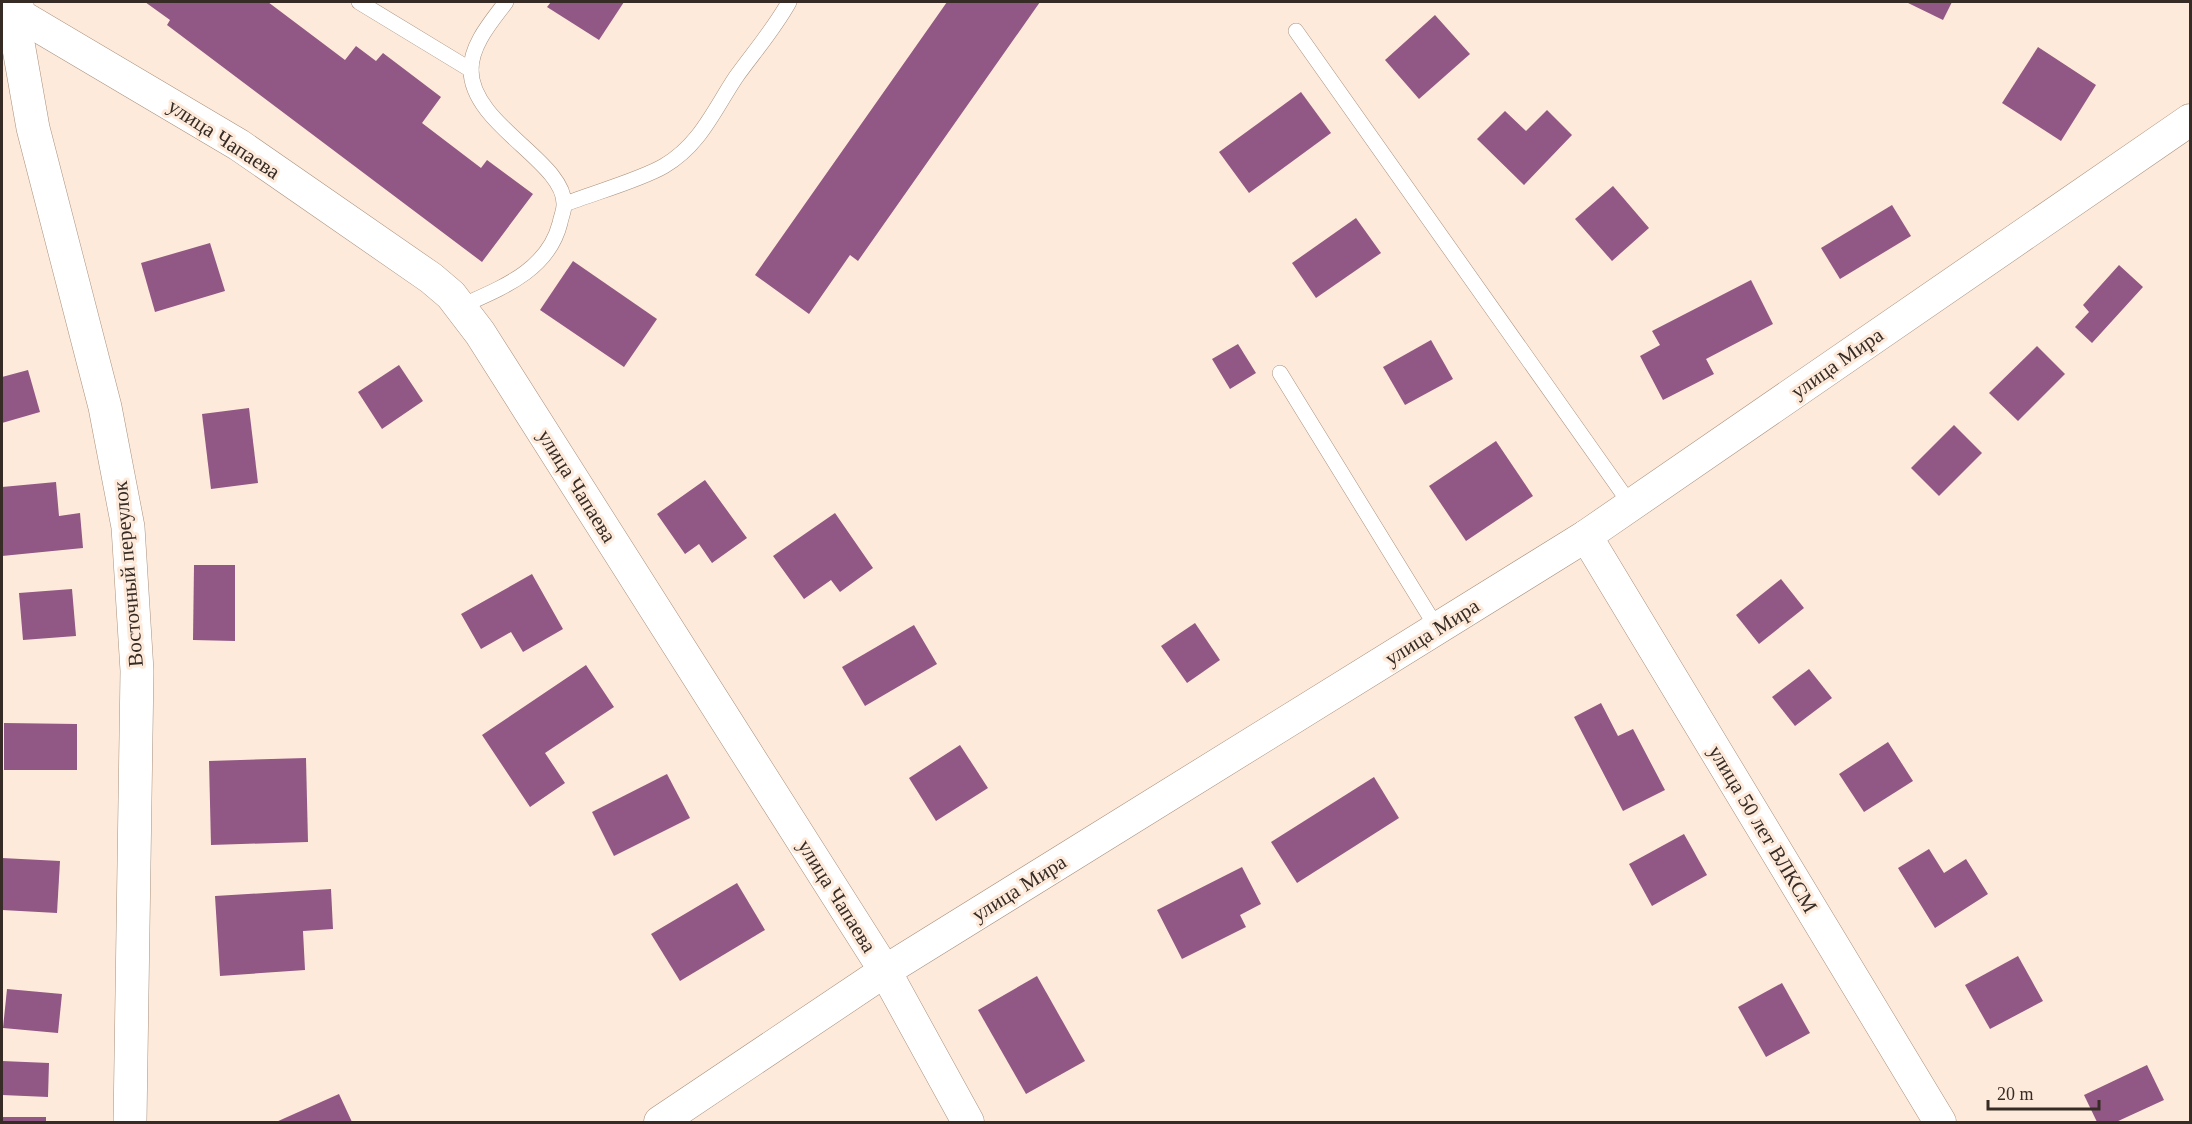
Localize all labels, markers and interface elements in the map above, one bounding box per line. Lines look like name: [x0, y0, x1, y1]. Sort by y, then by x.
street label: улица Чапаева: [164, 94, 285, 184]
street label: улица Мира: [1786, 322, 1888, 403]
street label: улица Чапаева: [533, 425, 622, 547]
street label: Восточный переулок: [108, 479, 148, 668]
street label: улица Мира: [1380, 593, 1484, 670]
street label: улица 50 лет ВЛКСМ: [1703, 741, 1823, 917]
street label: улица Чапаева: [793, 835, 882, 957]
street label: улица Мира: [967, 849, 1071, 926]
scale bar: [1988, 1073, 2099, 1111]
text: 20 m: [1997, 1084, 2034, 1104]

